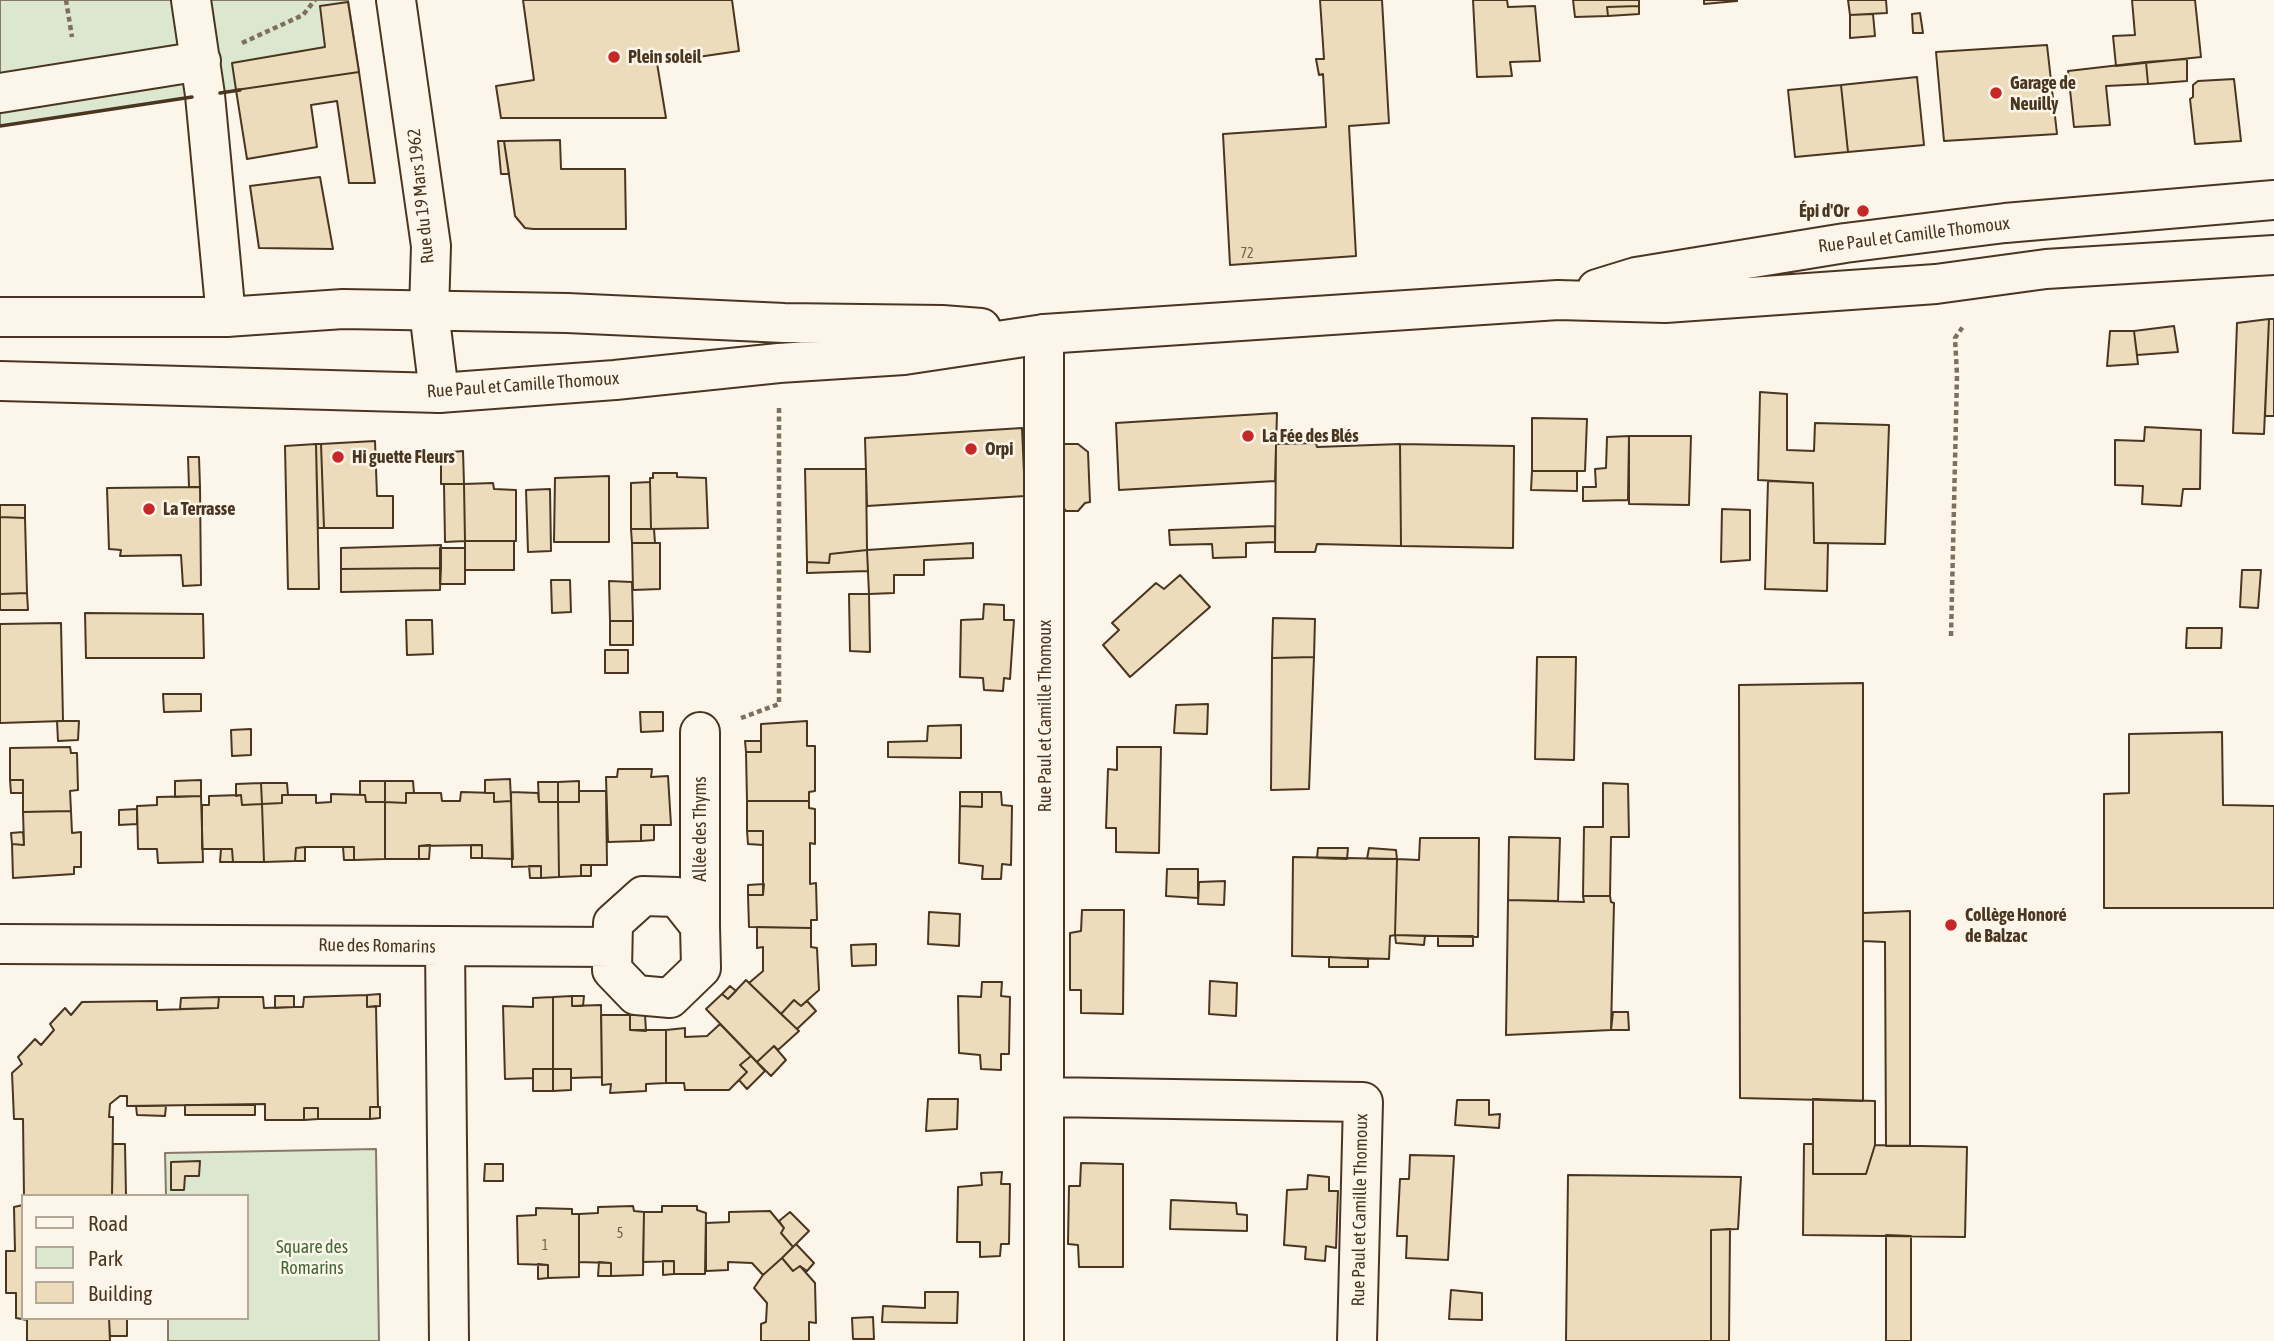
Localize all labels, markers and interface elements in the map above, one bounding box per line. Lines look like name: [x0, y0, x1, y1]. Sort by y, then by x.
place label: Plein soleil: [628, 46, 701, 68]
marker: Plein soleil: [606, 49, 622, 65]
place label: Garage de Neuilly: [2010, 72, 2076, 114]
marker: Garage de Neuilly: [1988, 85, 2004, 101]
street label: Rue du 19 Mars 1962: [403, 127, 439, 265]
place label: Épi d'Or: [1799, 200, 1849, 222]
marker: Épi d'Or: [1855, 203, 1871, 219]
street label: Rue Paul et Camille Thomoux: [1817, 213, 2011, 257]
house number: 72: [1240, 246, 1254, 262]
street label: Rue Paul et Camille Thomoux: [426, 368, 620, 402]
place label: La Fée des Blés: [1262, 425, 1359, 447]
marker: La Fée des Blés: [1240, 428, 1256, 444]
place label: Orpi: [985, 438, 1013, 460]
marker: Orpi: [963, 441, 979, 457]
place label: Hi guette Fleurs: [352, 446, 455, 468]
marker: Hi guette Fleurs: [330, 449, 346, 465]
place label: La Terrasse: [163, 498, 235, 520]
marker: La Terrasse: [141, 501, 157, 517]
street label: Rue Paul et Camille Thomoux: [1034, 620, 1056, 812]
street label: Allée des Thyms: [689, 776, 711, 882]
place label: Collège Honoré de Balzac: [1965, 904, 2067, 946]
marker: Collège Honoré de Balzac: [1943, 917, 1959, 933]
street label: Rue des Romarins: [318, 934, 436, 958]
street label: Rue Paul et Camille Thomoux: [1348, 1114, 1372, 1306]
legend: [21, 1194, 248, 1320]
text: Road: [88, 1211, 128, 1235]
house number: 5: [617, 1226, 623, 1242]
park label: Square des Romarins: [276, 1236, 348, 1278]
house number: 1: [542, 1238, 548, 1254]
text: Park: [88, 1246, 123, 1270]
text: Building: [88, 1281, 152, 1305]

